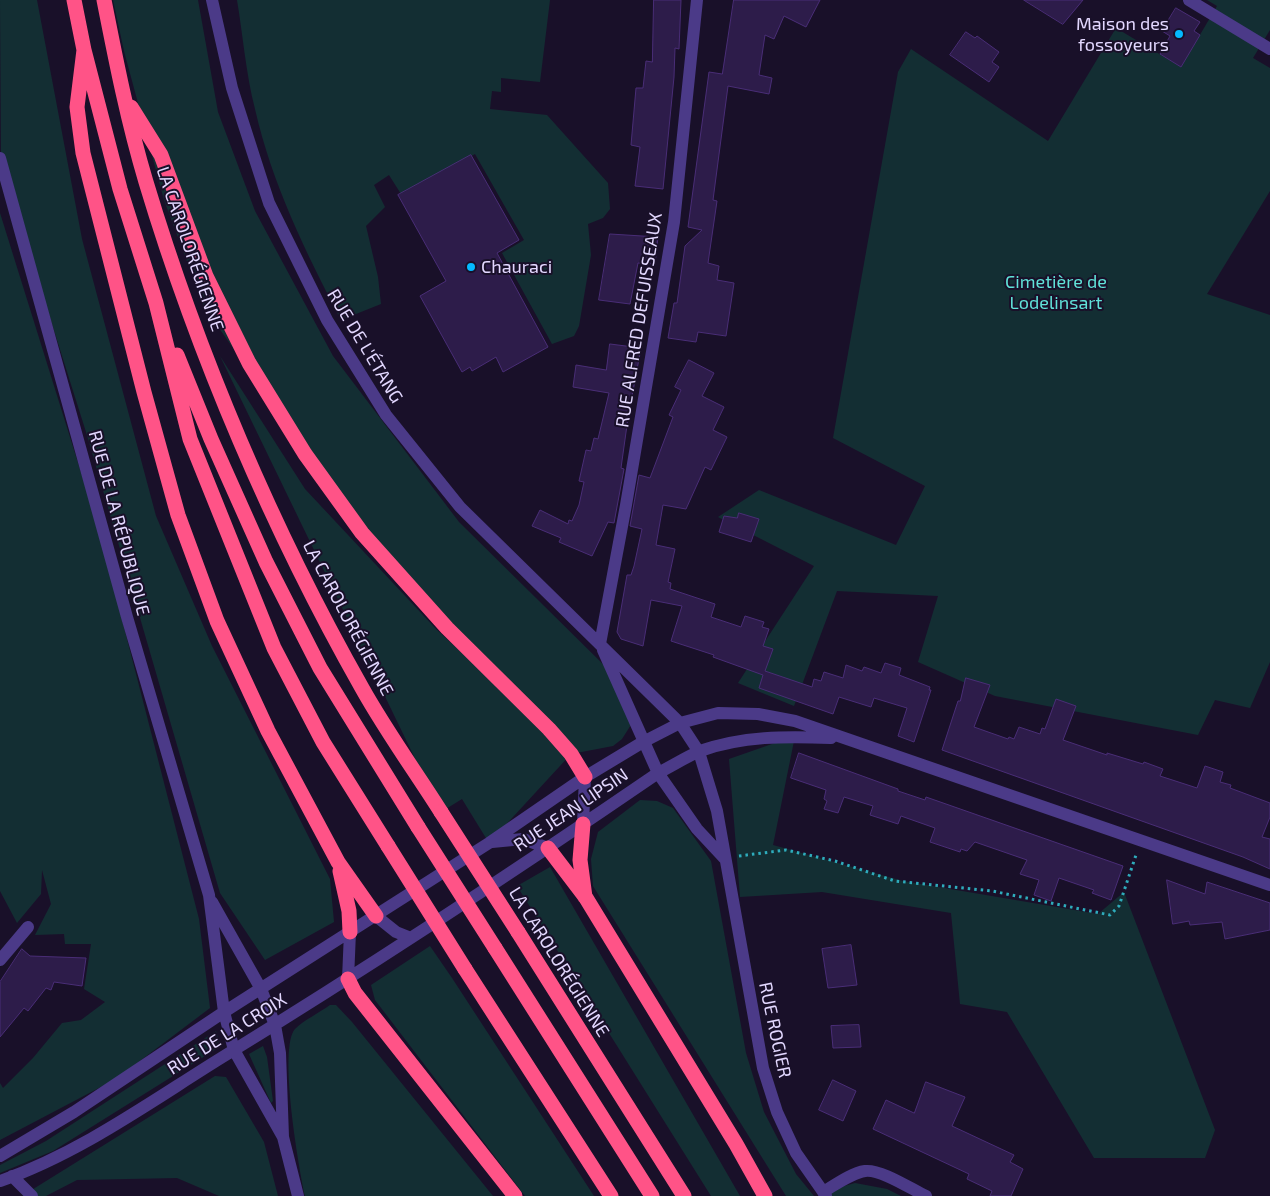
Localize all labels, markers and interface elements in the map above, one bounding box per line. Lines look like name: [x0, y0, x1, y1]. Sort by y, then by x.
place label: Maison des fossoyeurs: [1076, 13, 1169, 56]
marker: Maison des fossoyeurs: [1173, 28, 1185, 40]
street label: LA CAROLORÉGIENNE: [152, 164, 228, 334]
street label: RUE ALFRED DEFUISSEAUX: [611, 211, 667, 429]
place label: Chauraci: [481, 256, 552, 278]
marker: Chauraci: [465, 261, 477, 273]
park label: Cimetière de Lodelinsart: [1005, 271, 1107, 314]
street label: RUE DE L'ÉTANG: [322, 285, 408, 407]
street label: RUE DE LA RÉPUBLIQUE: [84, 428, 154, 618]
street label: LA CAROLORÉGIENNE: [298, 537, 398, 699]
street label: RUE JEAN LIPSIN: [510, 764, 632, 856]
street label: LA CAROLORÉGIENNE: [504, 883, 614, 1041]
street label: RUE ROGIER: [754, 980, 796, 1080]
street label: RUE DE LA CROIX: [163, 989, 291, 1079]

